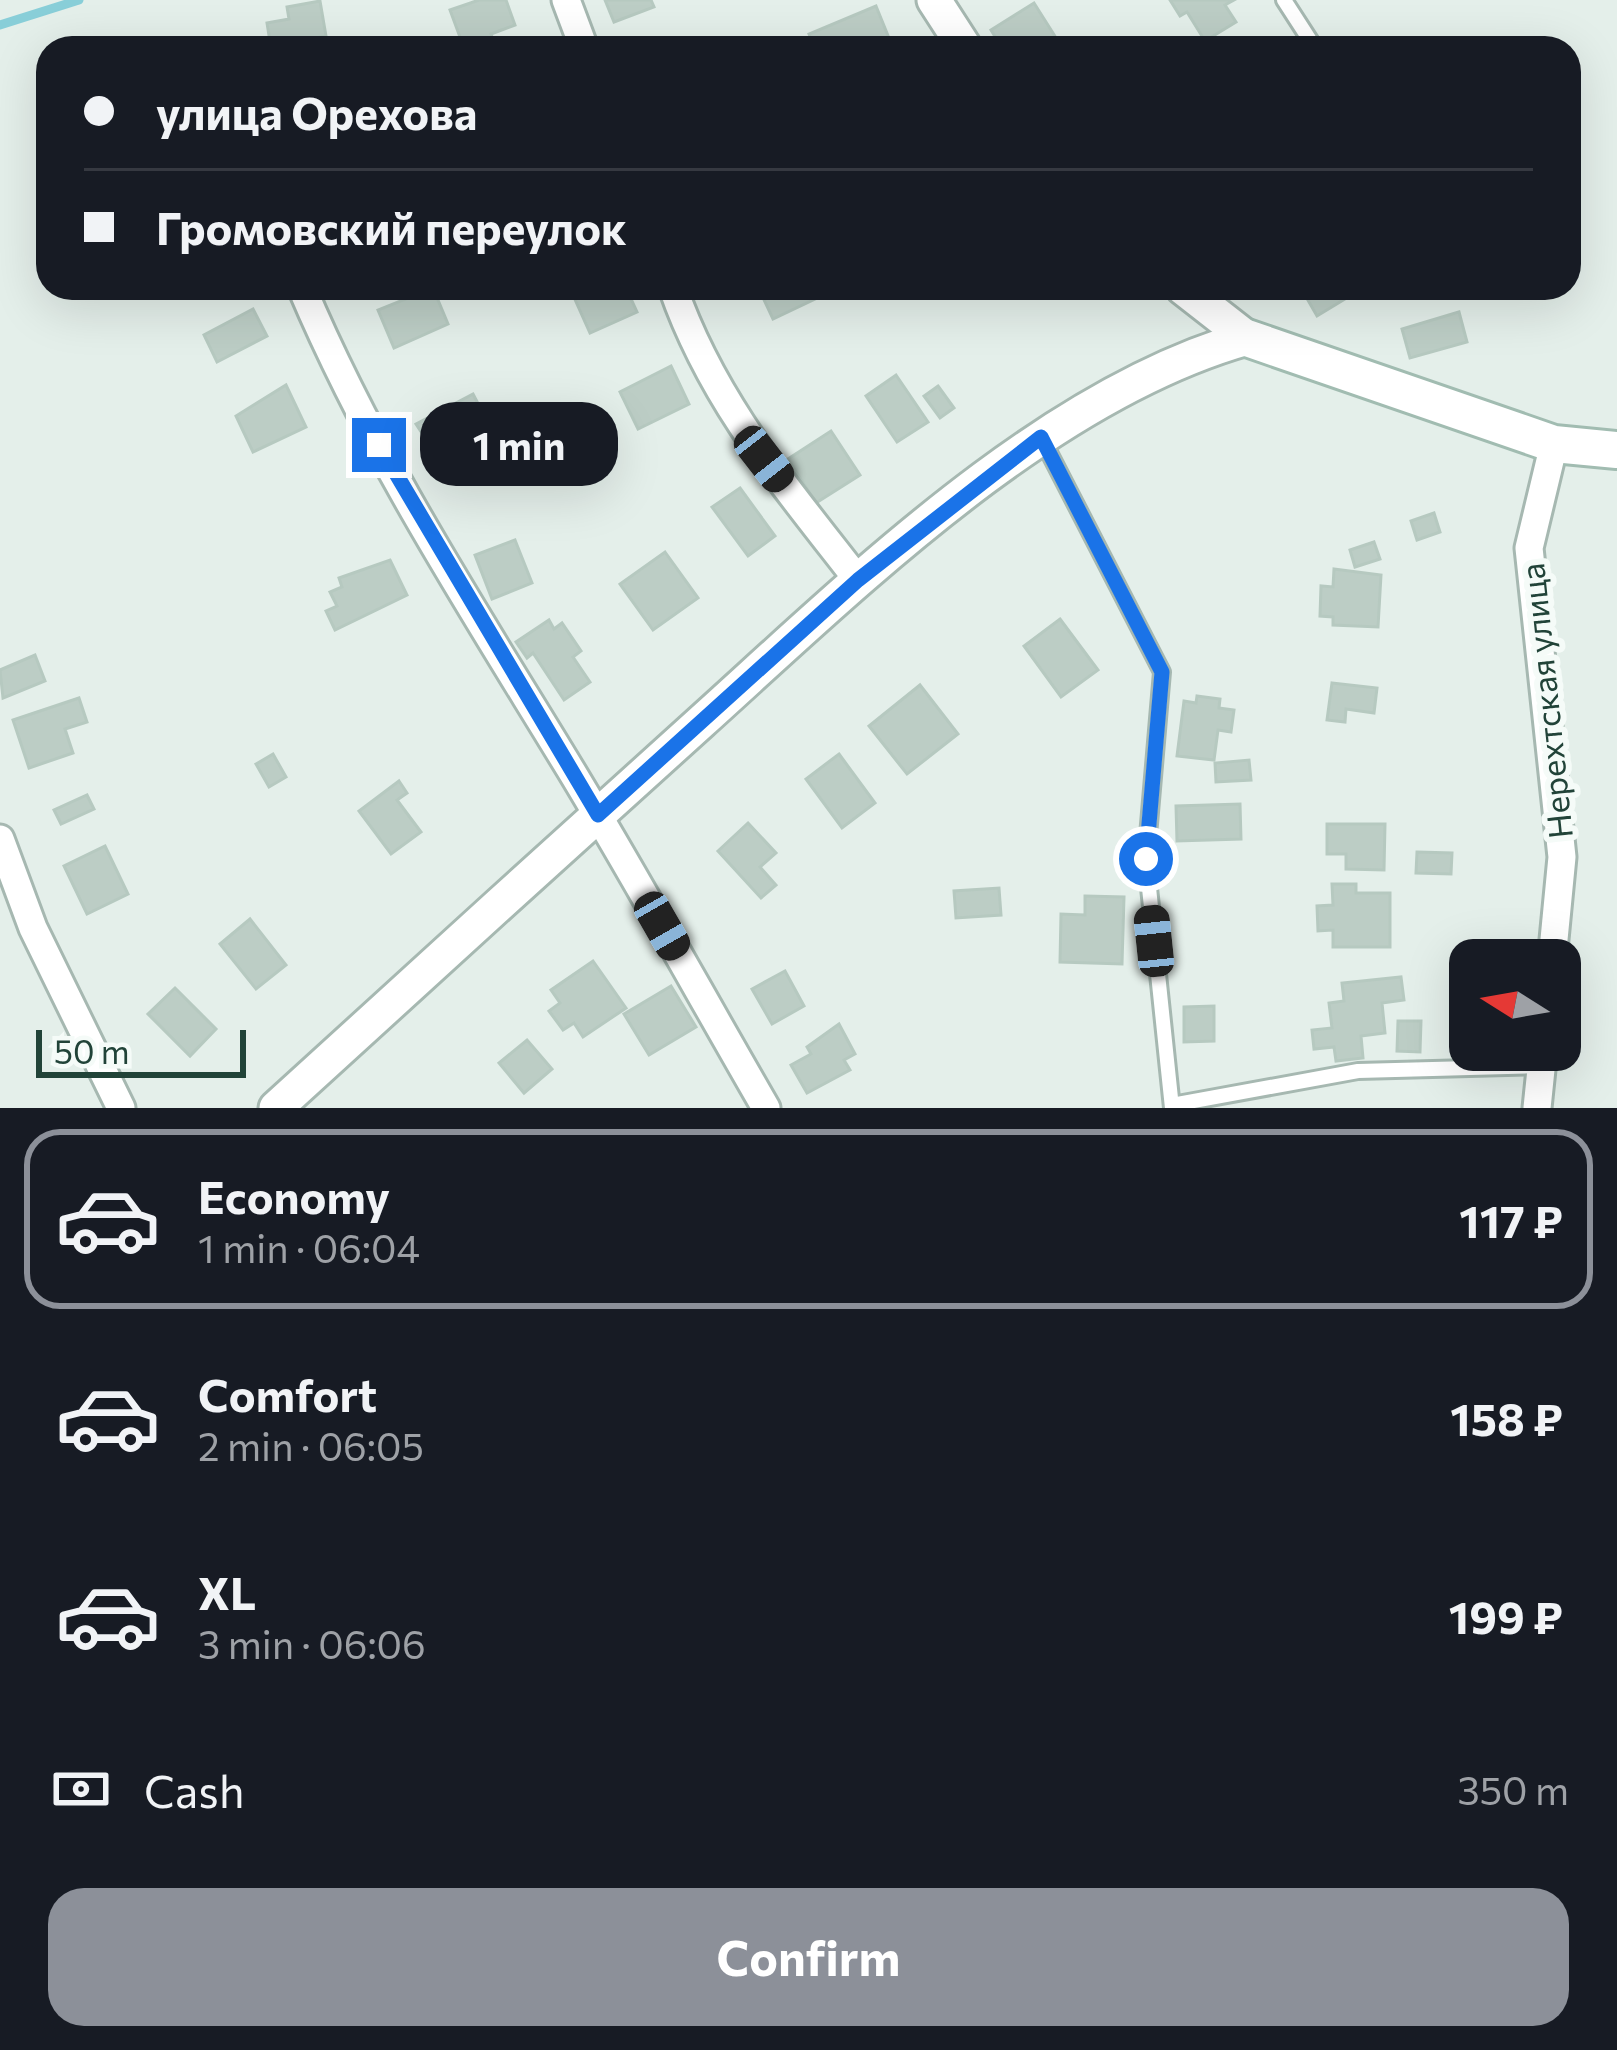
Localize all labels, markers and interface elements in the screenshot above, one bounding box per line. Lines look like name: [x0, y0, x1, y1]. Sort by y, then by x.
text: улица Орехова: [156, 84, 477, 139]
text: Громовский переулок: [156, 199, 627, 254]
callout: 1 min: [421, 403, 619, 487]
route end: [352, 418, 406, 472]
text: 1 min: [473, 420, 565, 468]
car: [728, 420, 800, 498]
street label: Нерехтская улица: [1510, 561, 1580, 841]
route start: [1119, 832, 1173, 886]
car: [628, 886, 696, 966]
car: [1132, 903, 1176, 979]
north arrow: [1449, 939, 1581, 1071]
map controls: [1449, 939, 1581, 1071]
scale bar: [36, 1024, 246, 1077]
text: 50 m: [54, 1030, 130, 1071]
icon: car: [54, 1165, 162, 1273]
text: Economy: [198, 1168, 390, 1223]
text: 117 ₽: [1459, 1192, 1563, 1247]
text: 1 min · 06:04: [198, 1223, 420, 1271]
icon: car: [54, 1363, 162, 1471]
text: Comfort: [198, 1366, 377, 1421]
text: 158 ₽: [1450, 1390, 1563, 1445]
text: 2 min · 06:05: [198, 1421, 424, 1469]
icon: car: [54, 1561, 162, 1669]
text: XL: [198, 1564, 256, 1619]
text: 199 ₽: [1449, 1588, 1563, 1643]
text: 3 min · 06:06: [198, 1619, 426, 1667]
icon: cash: [48, 1756, 114, 1822]
text: Cash: [144, 1762, 245, 1817]
text: 350 m: [1457, 1765, 1569, 1813]
button: Confirm: [48, 1888, 1569, 2026]

